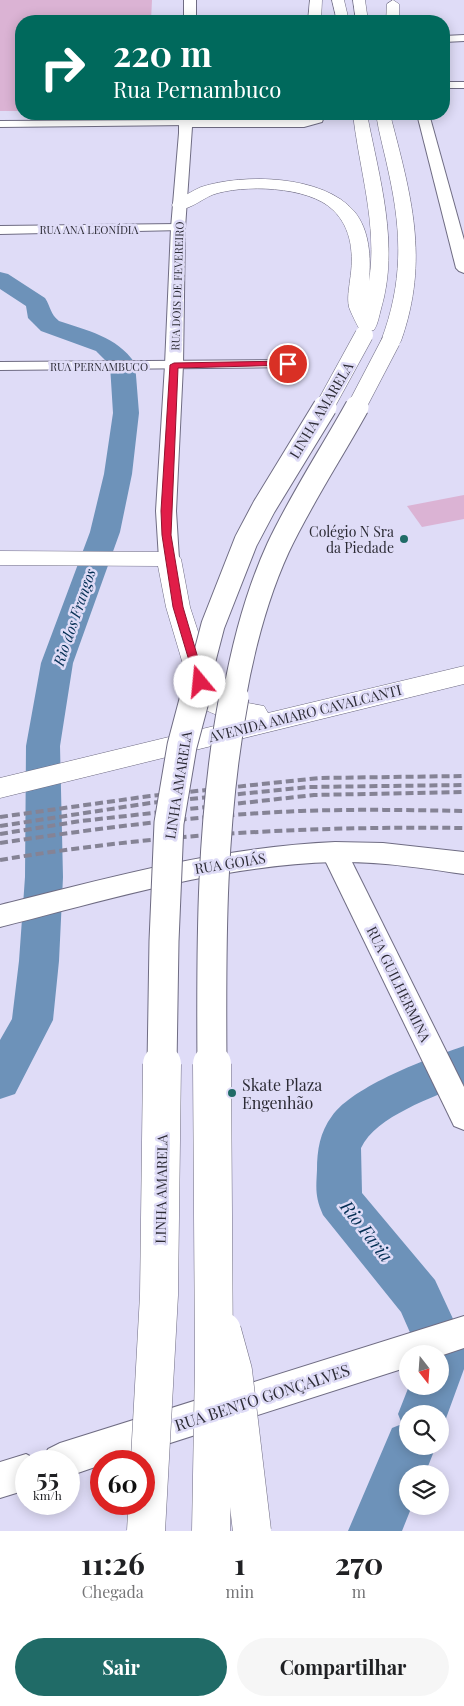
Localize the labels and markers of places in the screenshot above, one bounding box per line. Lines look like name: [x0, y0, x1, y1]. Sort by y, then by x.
pin: [267, 343, 309, 385]
place label: Colégio N Sra da Piedade: [309, 522, 394, 557]
marker: Colégio N Sra da Piedade: [398, 533, 410, 545]
place label: Skate Plaza Engenhão: [242, 1074, 322, 1113]
marker: Skate Plaza Engenhão: [226, 1087, 238, 1099]

